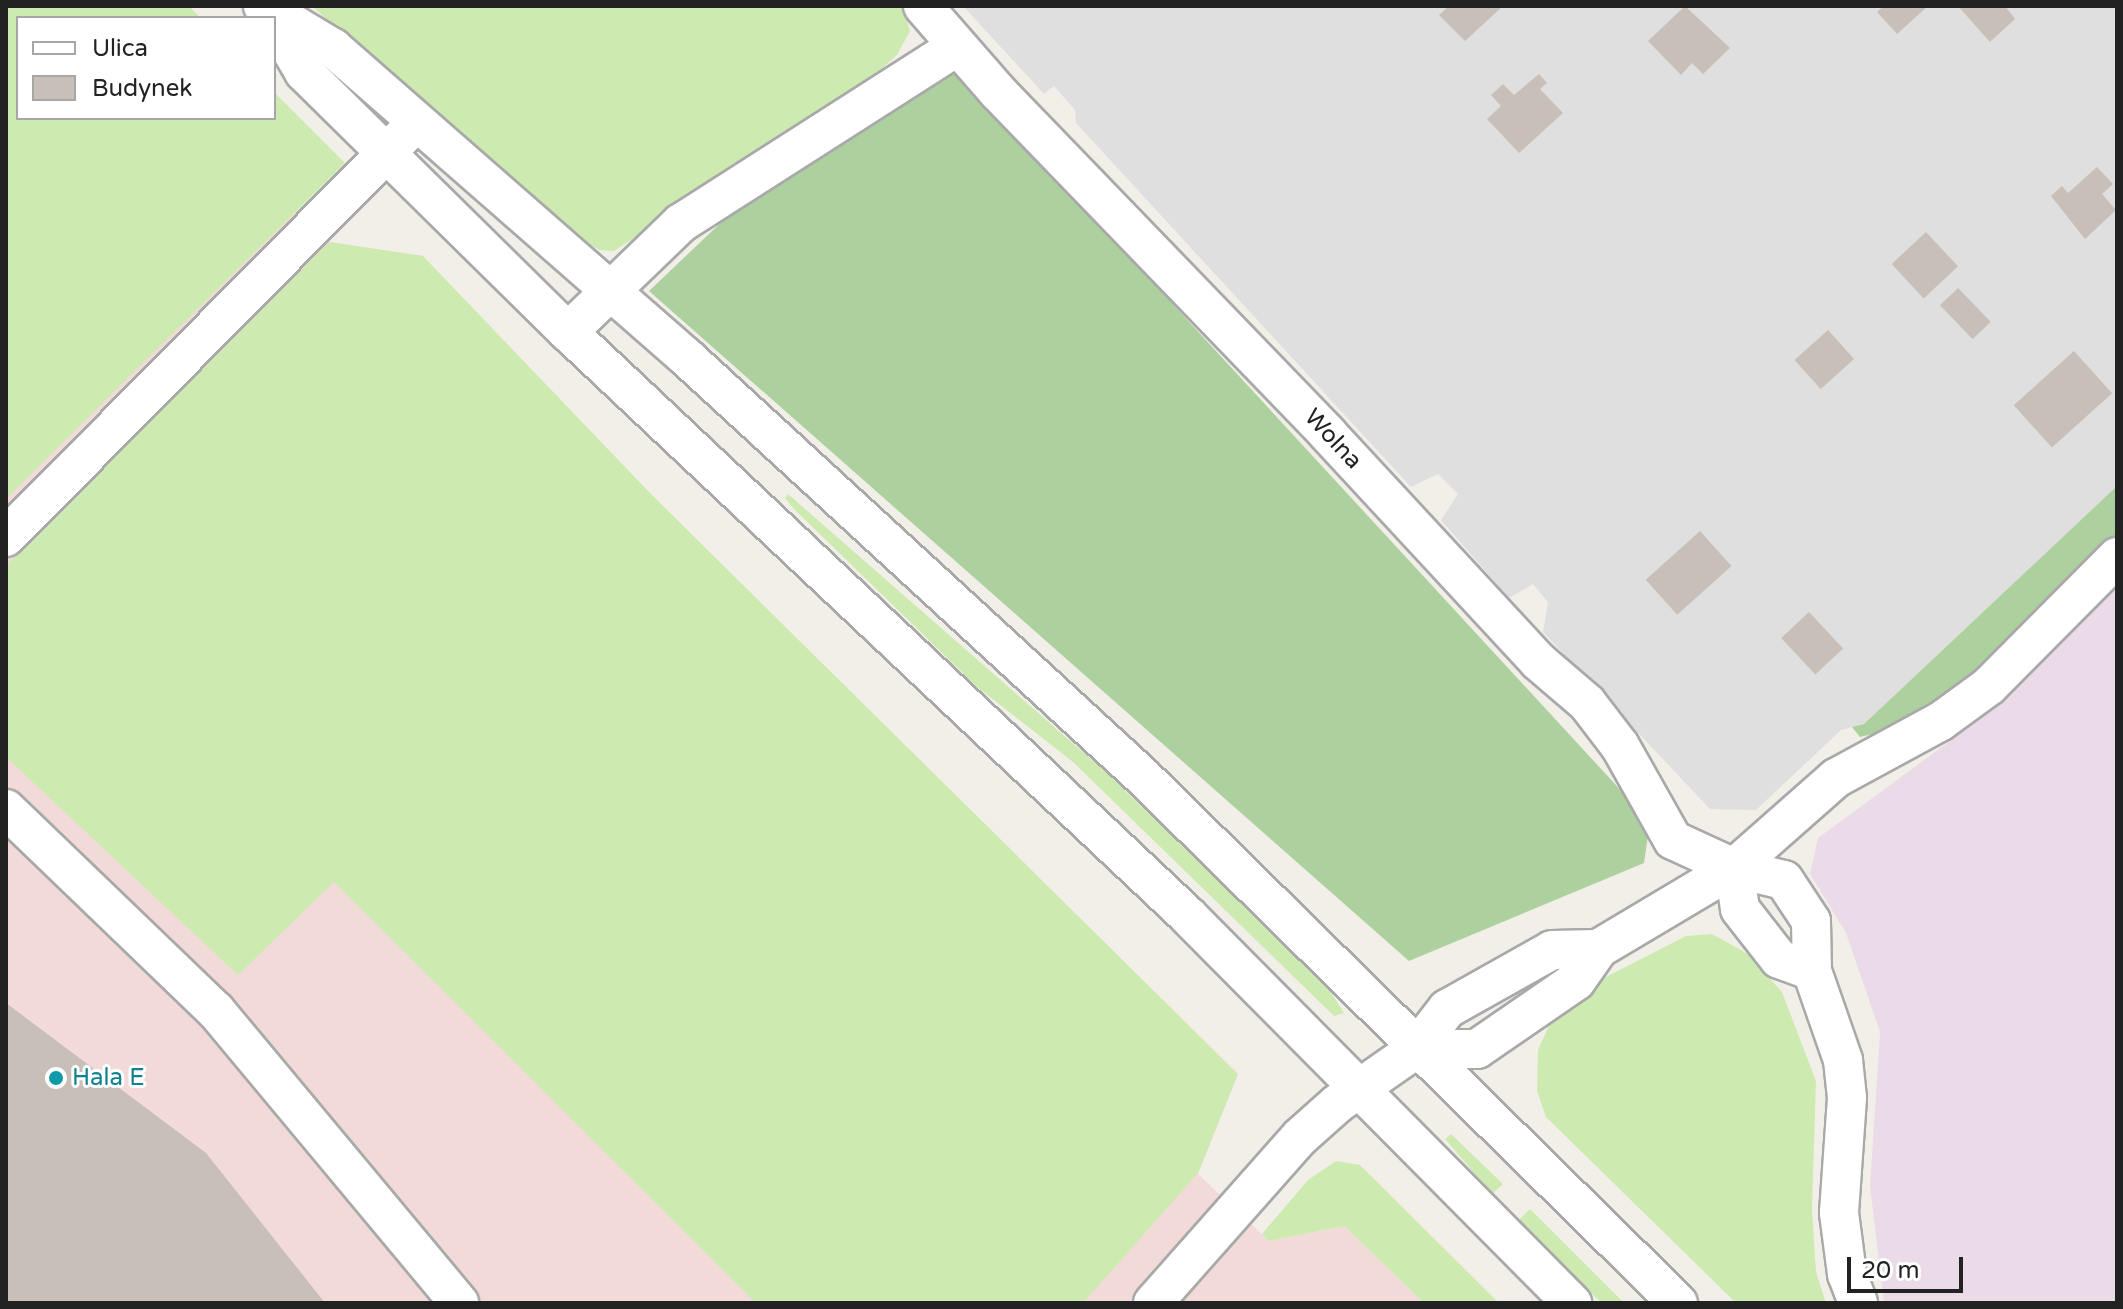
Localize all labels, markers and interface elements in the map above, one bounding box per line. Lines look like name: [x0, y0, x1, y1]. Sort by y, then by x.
legend: [16, 16, 276, 120]
text: Ulica: [92, 34, 148, 63]
text: Budynek: [92, 74, 192, 103]
street label: Wolna: [1298, 403, 1368, 475]
place label: Hala E: [72, 1064, 145, 1092]
marker: Hala E: [47, 1069, 65, 1087]
scale bar: [1851, 1241, 1967, 1291]
text: 20 m: [1861, 1256, 1919, 1285]

